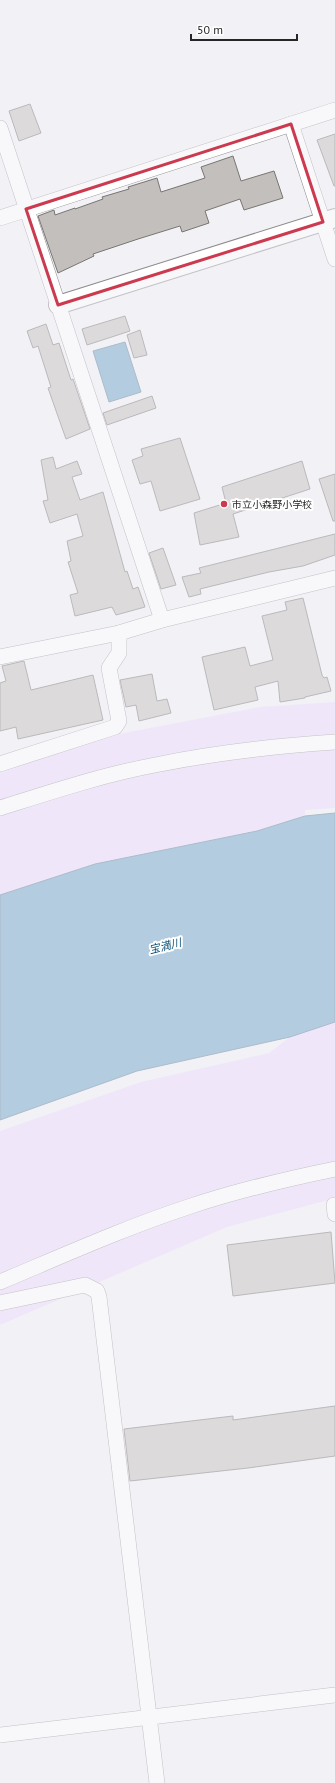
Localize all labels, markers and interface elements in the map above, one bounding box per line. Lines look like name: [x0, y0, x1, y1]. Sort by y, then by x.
scale bar: [191, 16, 297, 42]
text: 50 m: [197, 22, 223, 37]
place label: 市立小森野小学校: [232, 498, 312, 511]
marker: 市立小森野小学校: [219, 499, 229, 509]
water label: 宝満川: [147, 935, 184, 957]

